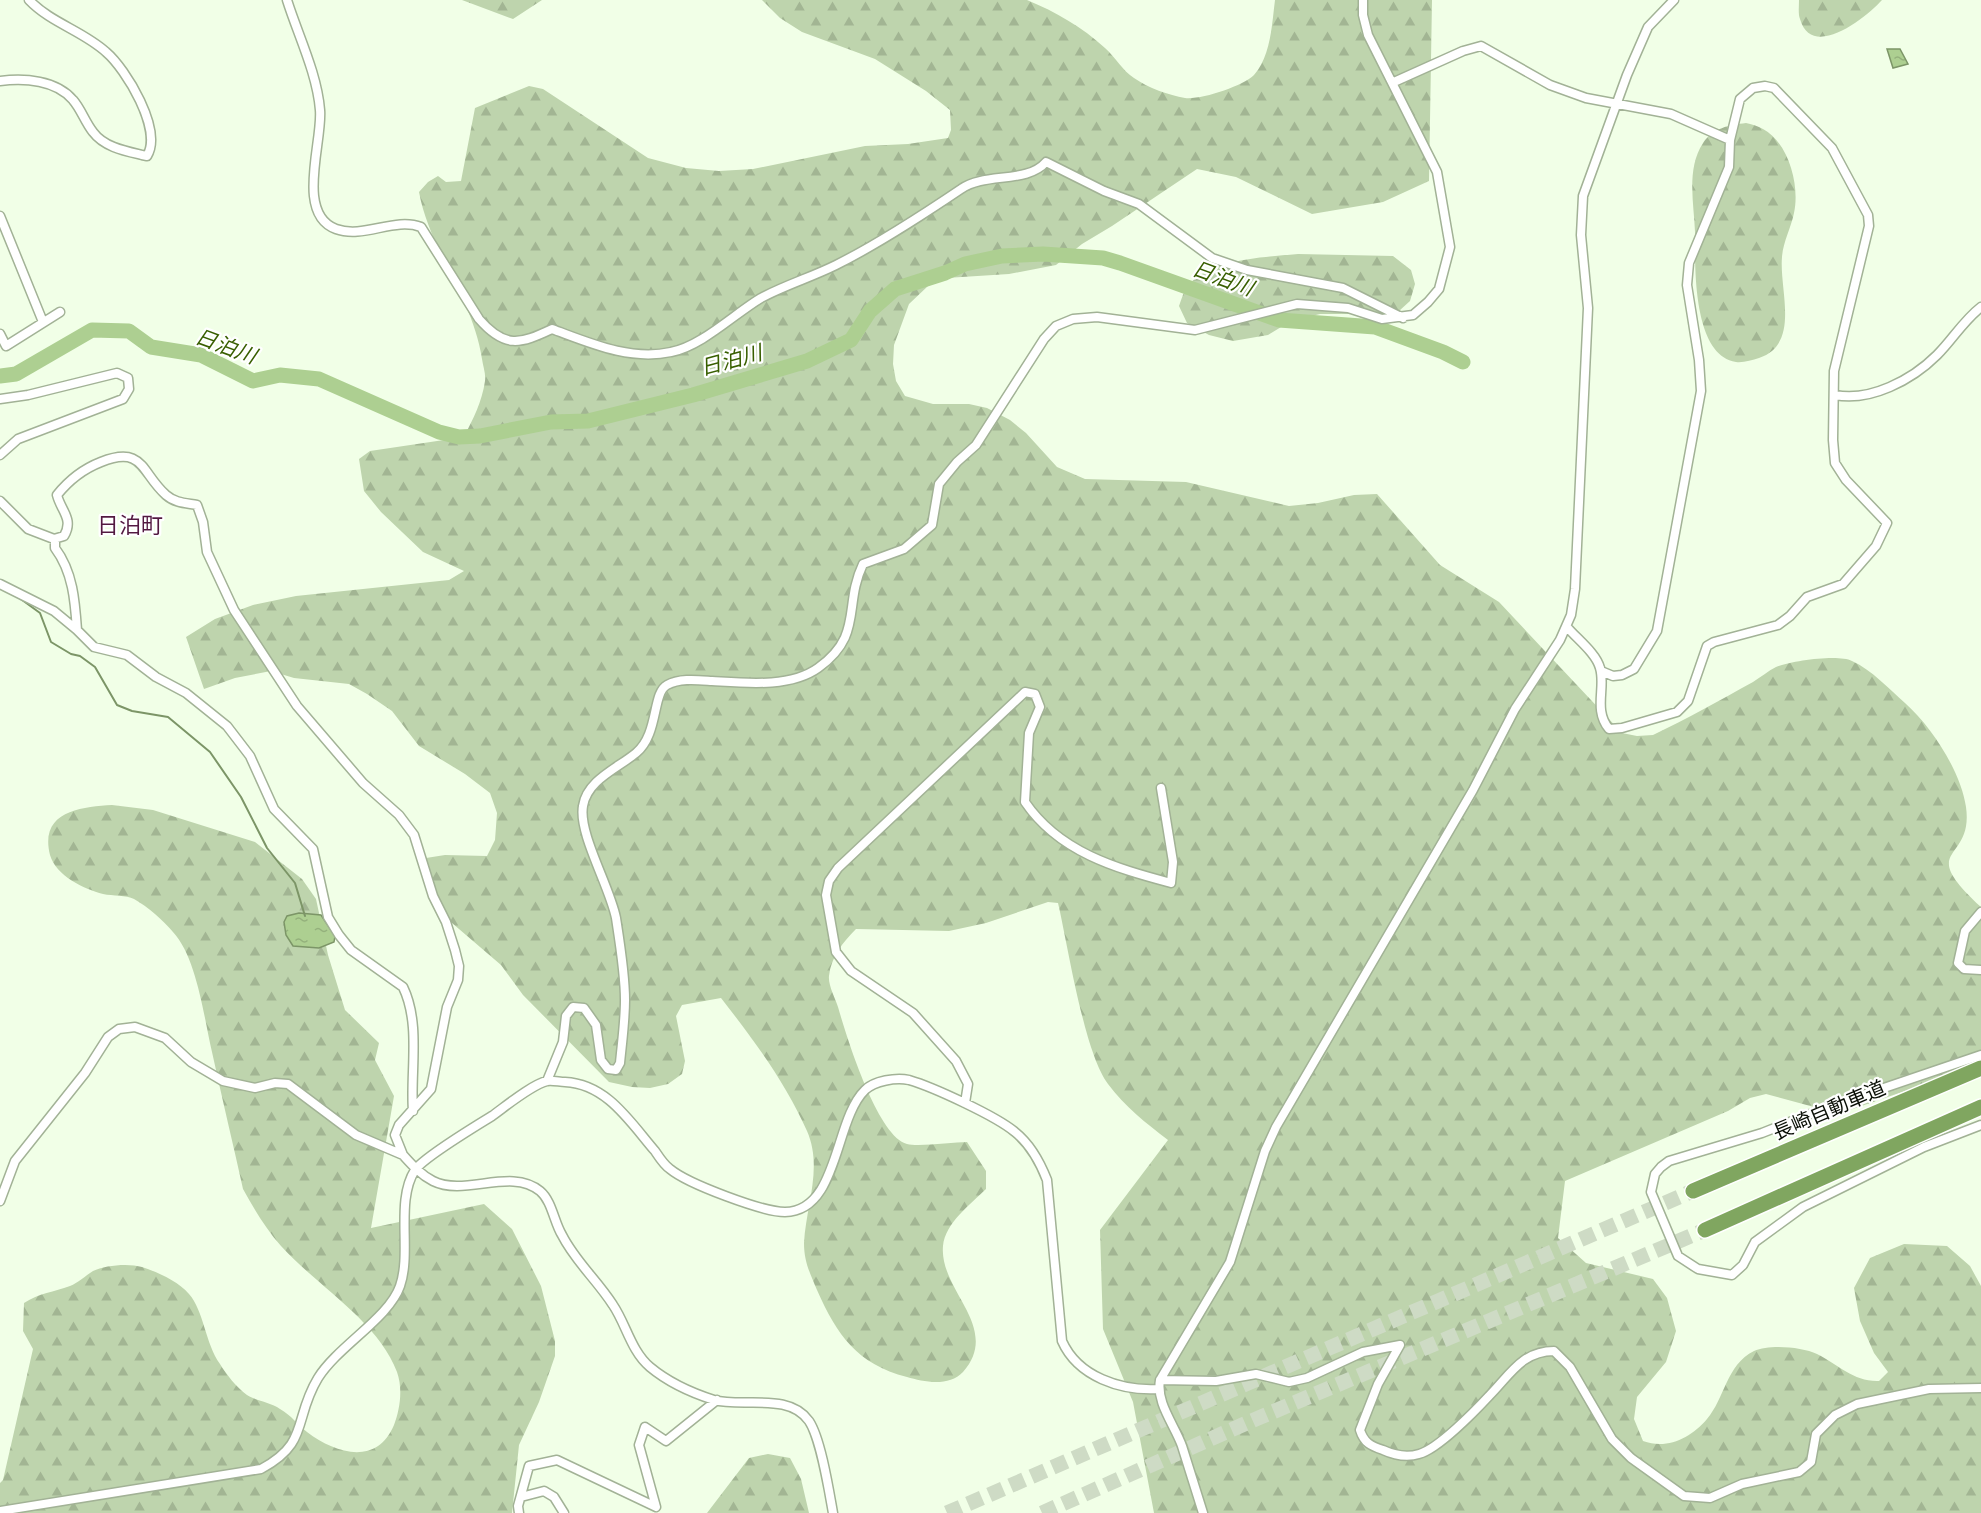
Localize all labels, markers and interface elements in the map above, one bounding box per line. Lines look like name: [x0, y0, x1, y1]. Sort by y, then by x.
water label: 日泊川: [1189, 255, 1259, 301]
water label: 日泊川: [192, 323, 262, 369]
water label: 日泊川: [697, 339, 767, 380]
district label: 日泊町: [97, 512, 163, 538]
street label: 長崎自動車道: [1769, 1076, 1889, 1144]

